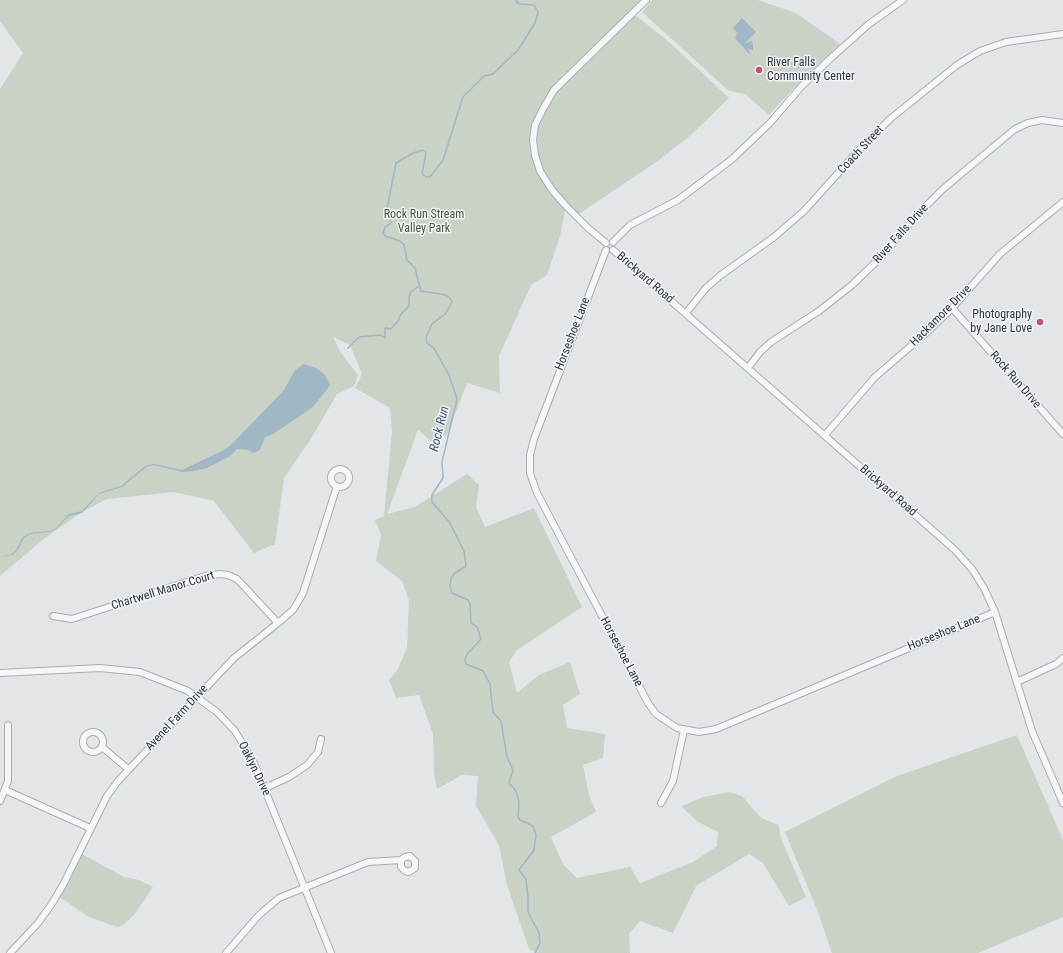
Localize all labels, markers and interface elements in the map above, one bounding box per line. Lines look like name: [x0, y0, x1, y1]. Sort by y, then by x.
place label: River Falls Community Center: [767, 56, 855, 84]
marker: River Falls Community Center: [754, 65, 764, 75]
street label: Coach Street: [835, 123, 887, 177]
street label: River Falls Drive: [870, 201, 932, 267]
park label: Rock Run Stream Valley Park: [384, 208, 464, 236]
street label: Brickyard Road: [614, 249, 676, 307]
street label: Hackamore Drive: [907, 282, 975, 350]
street label: Horseshoe Lane: [553, 296, 593, 372]
place label: Photography by Jane Love: [970, 308, 1032, 336]
marker: Photography by Jane Love: [1035, 317, 1045, 327]
street label: Rock Run Drive: [986, 349, 1044, 411]
water label: Rock Run: [427, 405, 453, 453]
street label: Brickyard Road: [857, 462, 919, 520]
street label: Chartwell Manor Court: [110, 569, 216, 613]
street label: Horseshoe Lane: [906, 612, 982, 654]
street label: Horseshoe Lane: [597, 615, 645, 689]
street label: Avenel Farm Drive: [143, 682, 211, 754]
street label: Oaklyn Drive: [235, 739, 273, 799]

